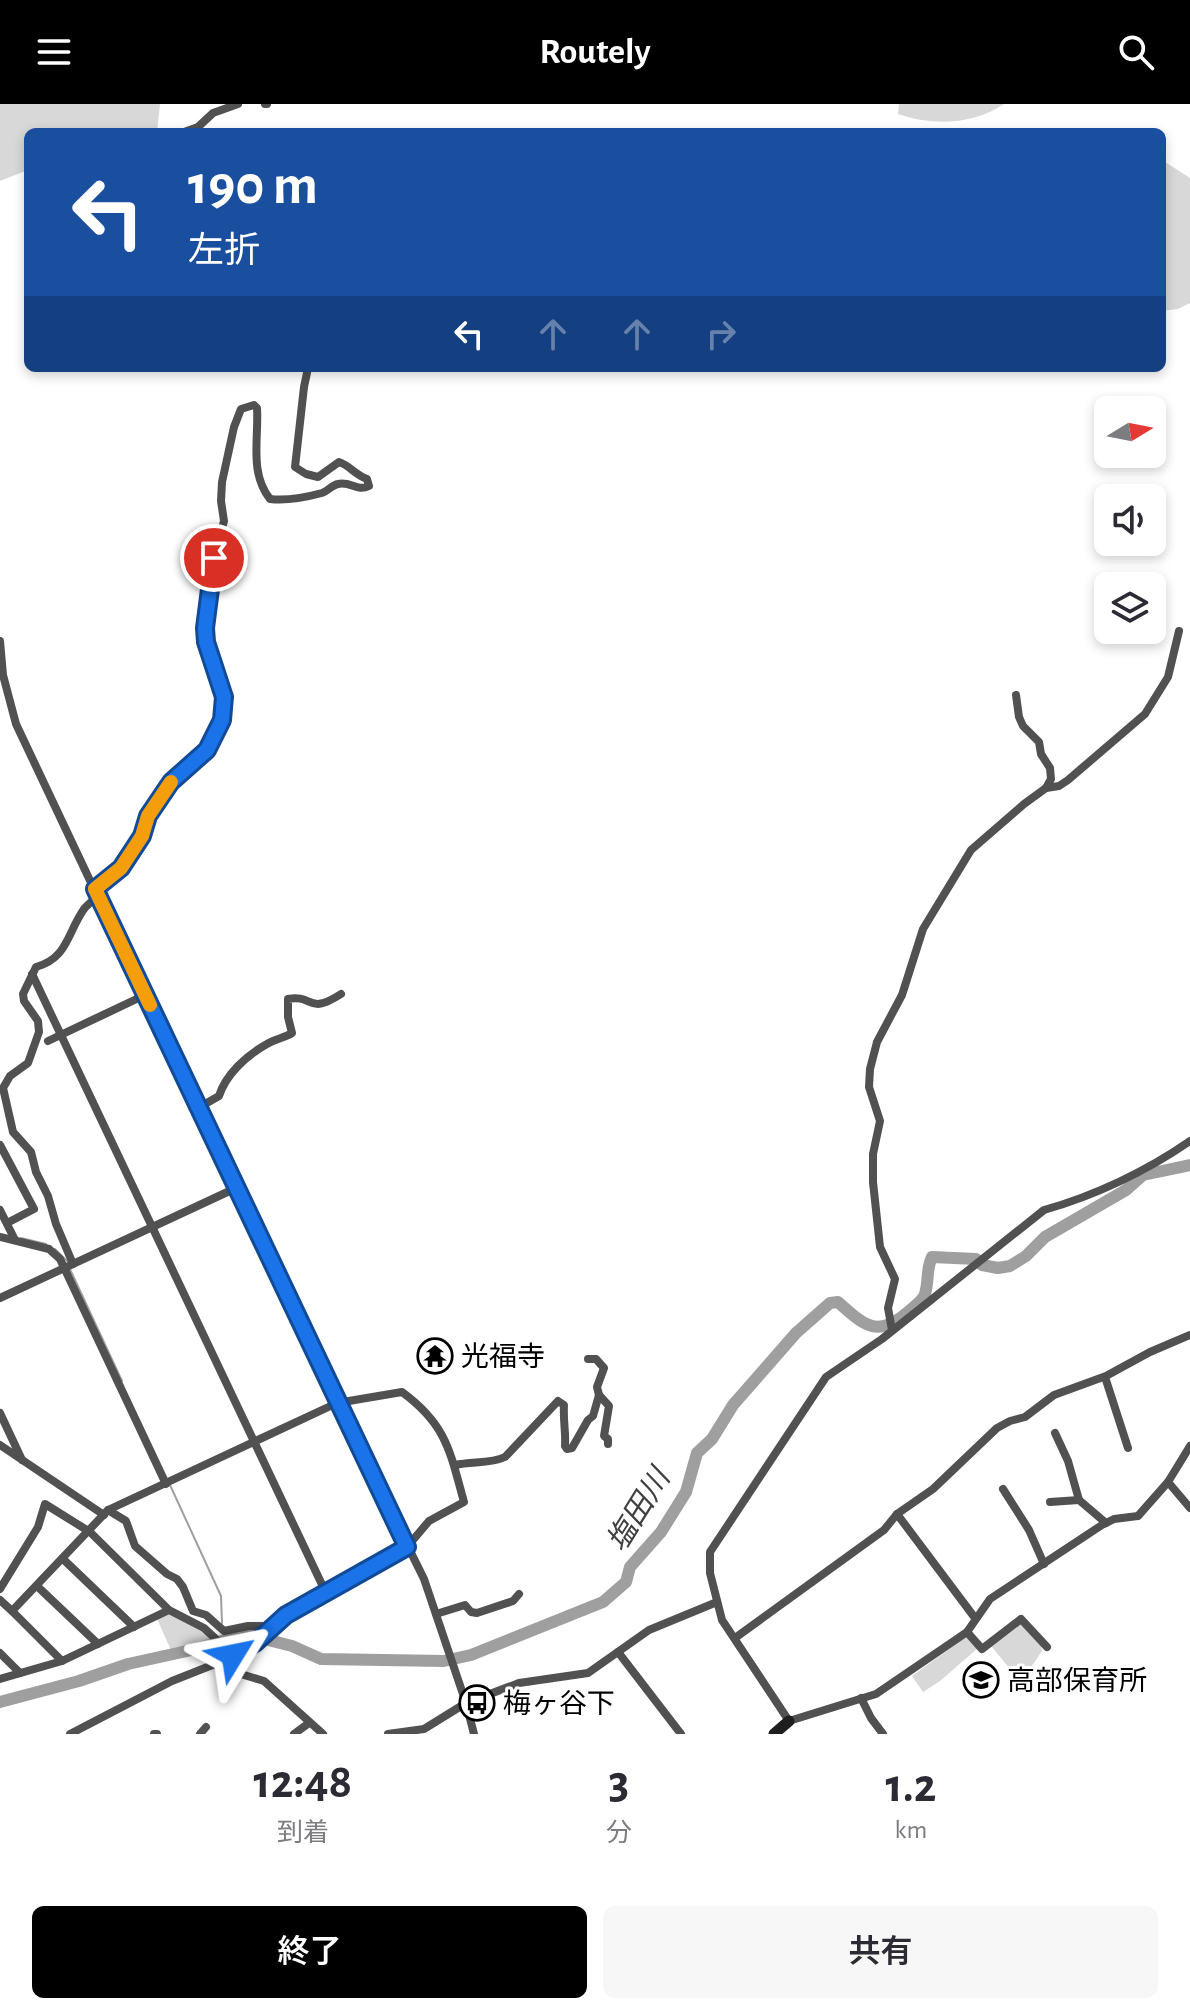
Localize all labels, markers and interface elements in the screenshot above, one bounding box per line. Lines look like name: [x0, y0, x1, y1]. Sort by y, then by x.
icon: menu: [32, 30, 76, 74]
icon: search: [1114, 30, 1158, 74]
text: Routely: [540, 34, 650, 70]
text: 190 m: [188, 158, 318, 214]
icon: left: [56, 160, 160, 264]
text: 左折: [188, 233, 260, 269]
icon: left: [447, 312, 491, 356]
icon: ahead: [531, 312, 575, 356]
icon: ahead: [615, 312, 659, 356]
icon: right: [699, 312, 743, 356]
north arrow: [1094, 396, 1166, 468]
map controls: [1094, 396, 1166, 644]
button: sound: [1094, 484, 1166, 556]
pin: [180, 524, 248, 592]
icon: arrive: [192, 536, 236, 580]
button: layers: [1094, 572, 1166, 644]
temple icon: 光福寺: [416, 1337, 454, 1375]
place label: 光福寺: [461, 1342, 545, 1372]
water label: 塩田川: [601, 1461, 677, 1557]
position arrow: [191, 1613, 275, 1697]
school or university icon: 高部保育所: [962, 1661, 1000, 1699]
place label: 高部保育所: [1007, 1666, 1147, 1696]
bus stop icon: 梅ヶ谷下: [458, 1684, 496, 1722]
place label: 梅ヶ谷下: [503, 1689, 615, 1719]
text: 12:48: [254, 1759, 352, 1807]
text: 3: [609, 1759, 629, 1807]
text: 1.2: [886, 1763, 936, 1811]
text: km: [895, 1817, 927, 1843]
text: 到着: [277, 1820, 329, 1846]
text: 分: [606, 1820, 632, 1846]
button: 終了: [32, 1906, 587, 1998]
button: 共有: [603, 1906, 1158, 1998]

